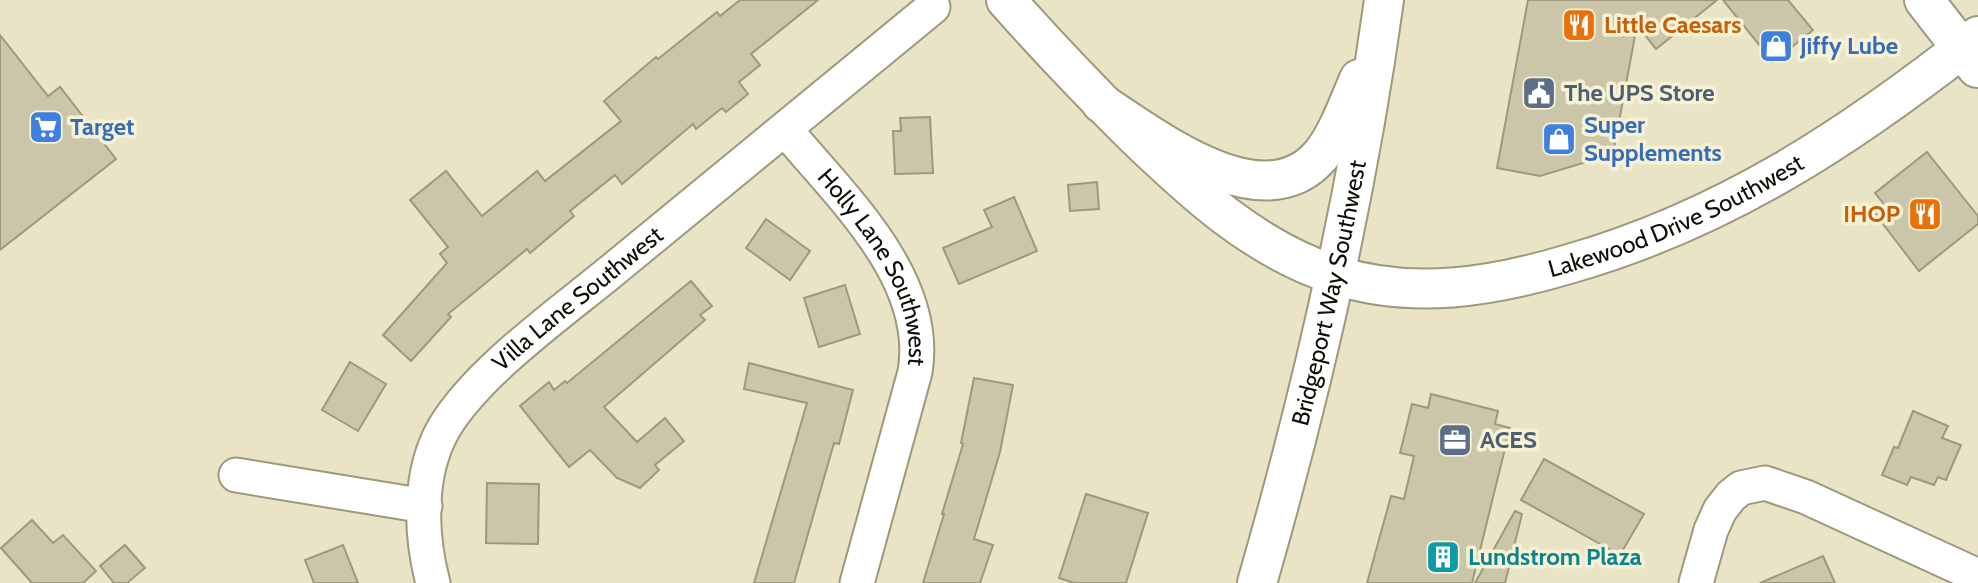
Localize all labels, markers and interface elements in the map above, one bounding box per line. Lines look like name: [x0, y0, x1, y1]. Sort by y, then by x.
restaurant icon: Little Caesars: [1560, 6, 1598, 44]
place label: Little Caesars: [1604, 10, 1741, 39]
shop icon: Jiffy Lube: [1757, 27, 1795, 65]
place label: Jiffy Lube: [1799, 31, 1898, 60]
public building icon: The UPS Store: [1520, 74, 1558, 112]
place label: The UPS Store: [1564, 78, 1715, 107]
supermarket icon: Target: [27, 108, 65, 146]
place label: Super Supplements: [1584, 110, 1722, 167]
place label: Target: [70, 112, 134, 141]
shop icon: Super Supplements: [1540, 120, 1578, 158]
street label: Lakewood Drive Southwest: [1545, 148, 1809, 283]
street label: Bridgeport Way Southwest: [1285, 158, 1372, 429]
street label: Holly Lane Southwest: [812, 162, 932, 367]
restaurant icon: IHOP: [1906, 195, 1944, 233]
place label: IHOP: [1843, 199, 1900, 228]
street label: Villa Lane Southwest: [486, 220, 668, 377]
office icon: ACES: [1436, 421, 1474, 459]
place label: ACES: [1480, 425, 1537, 454]
building icon: Lundstrom Plaza: [1424, 538, 1462, 576]
place label: Lundstrom Plaza: [1468, 542, 1642, 571]

